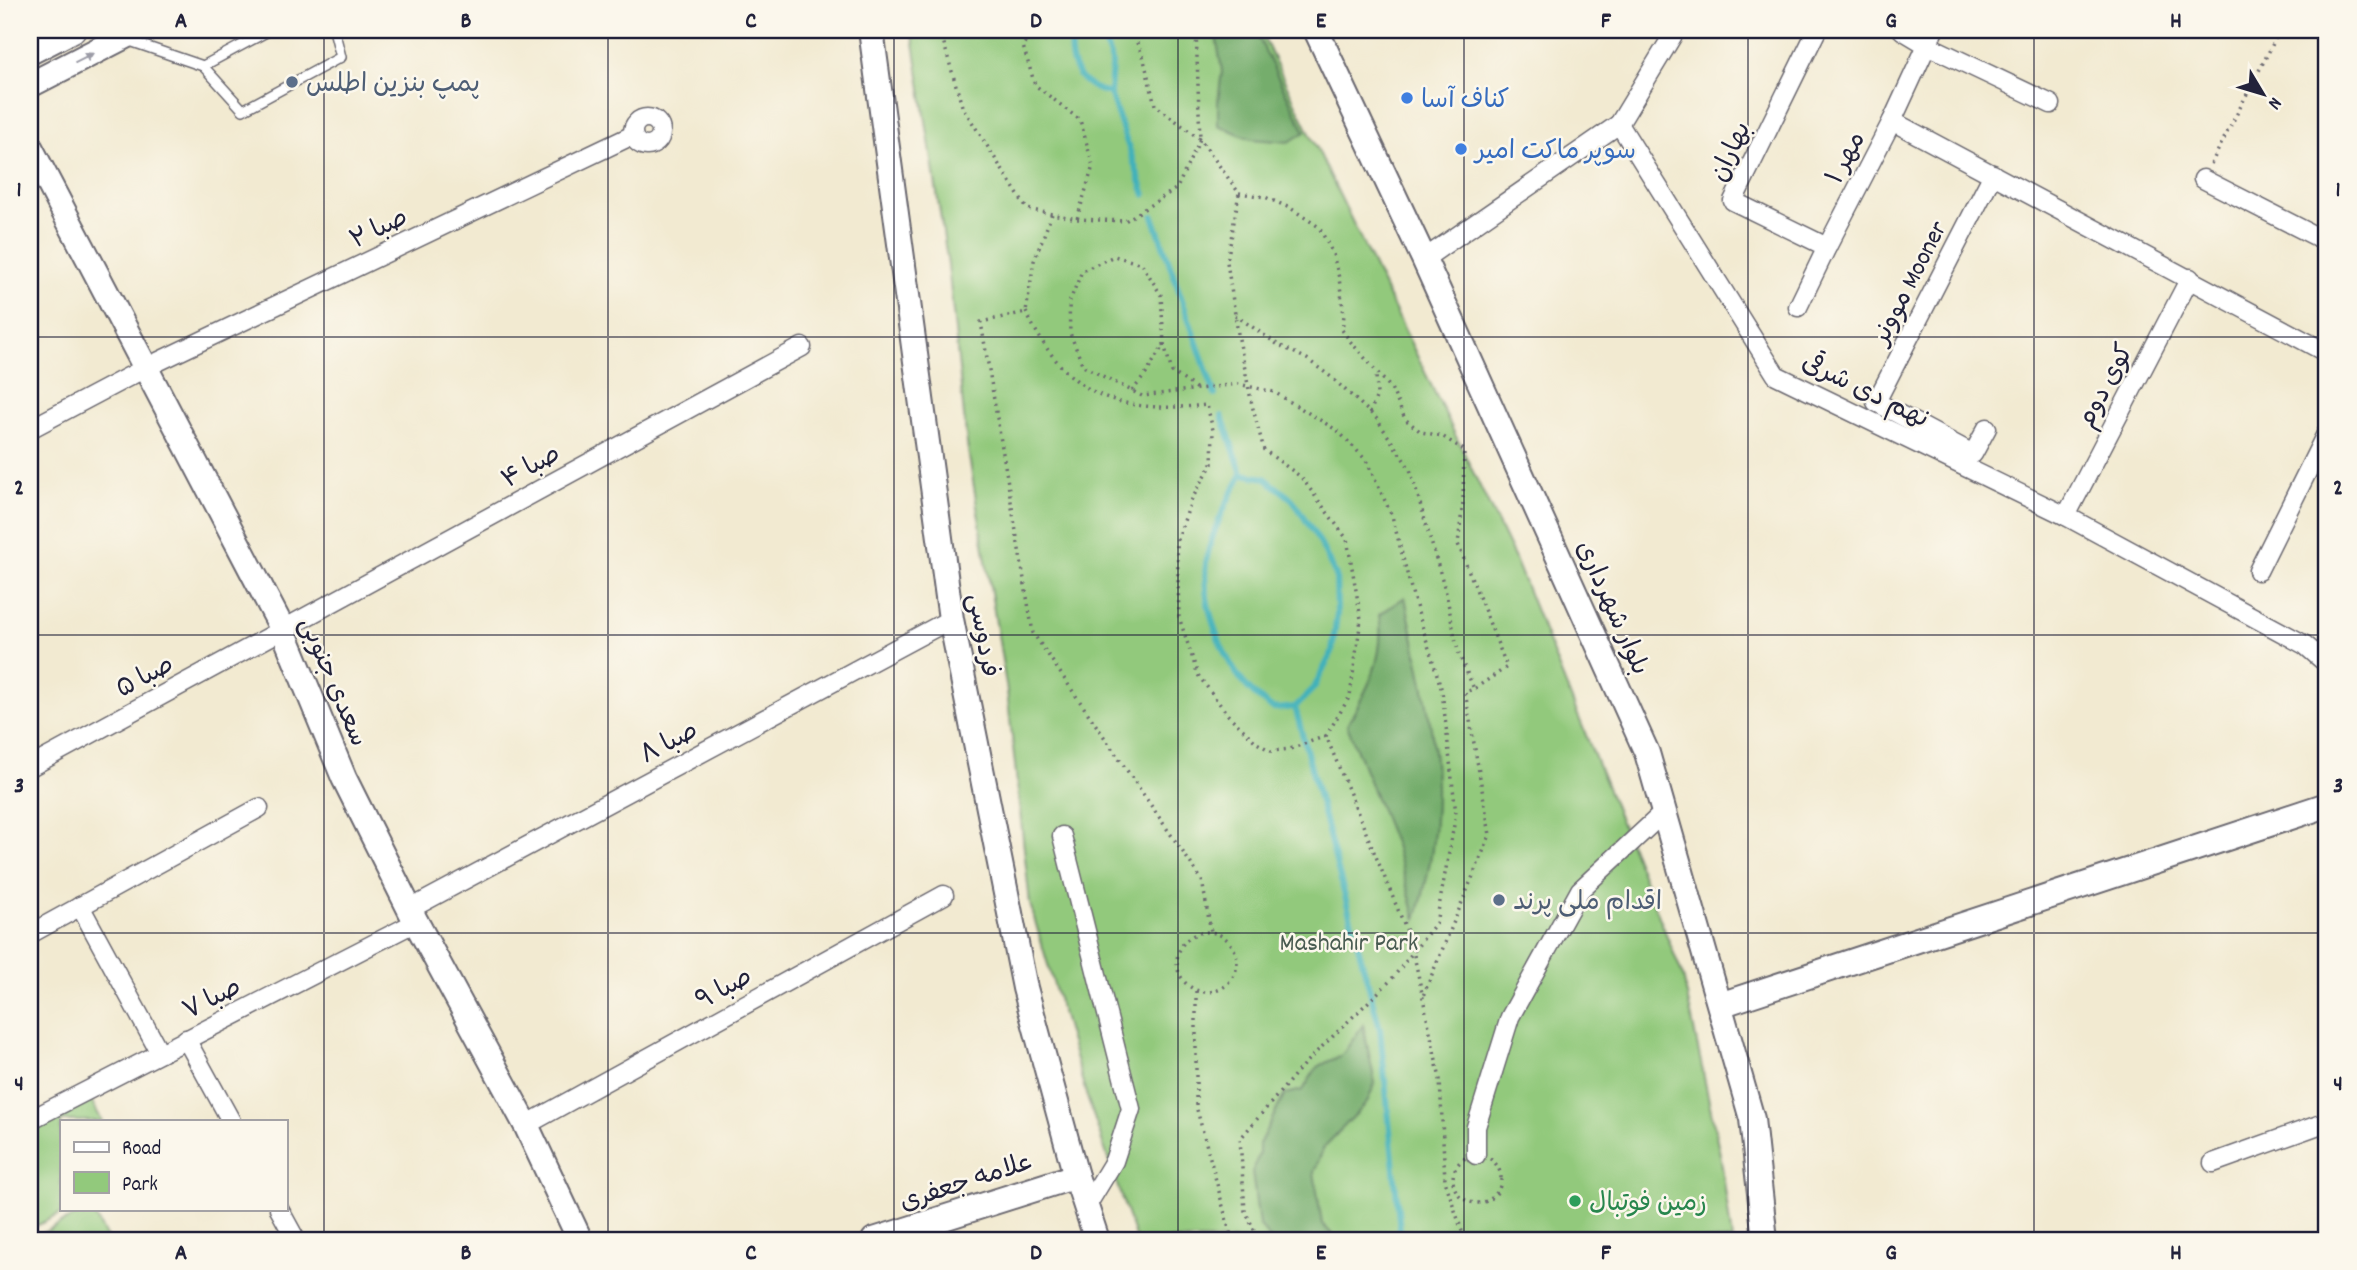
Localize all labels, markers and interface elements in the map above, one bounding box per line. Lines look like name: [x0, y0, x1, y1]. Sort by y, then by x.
text: A: [175, 6, 187, 39]
text: B: [461, 6, 472, 39]
text: C: [745, 6, 757, 39]
text: D: [1030, 6, 1042, 39]
text: E: [1316, 6, 1327, 39]
text: F: [1601, 6, 1612, 39]
text: G: [1885, 6, 1897, 39]
text: H: [2170, 6, 2182, 39]
one-way arrow: [74, 52, 94, 64]
north arrow: [2228, 60, 2298, 130]
place label: پمپ بنزین اطلس: [306, 67, 480, 104]
marker: پمپ بنزین اطلس: [284, 74, 300, 90]
place label: کناف آسا: [1421, 83, 1510, 120]
marker: کناف آسا: [1399, 90, 1415, 106]
text: N: [2260, 90, 2287, 114]
street label: بهاران: [1702, 116, 1762, 189]
street label: مهر ۱: [1818, 126, 1876, 192]
place label: سوپر ماکت امیر: [1473, 134, 1636, 171]
marker: سوپر ماکت امیر: [1453, 141, 1469, 157]
text: 1: [16, 175, 22, 208]
text: 1: [2335, 175, 2341, 208]
street label: صبا ۲: [344, 200, 415, 260]
street label: موونر Mooner: [1863, 215, 1958, 354]
street label: کوی دوم: [2069, 338, 2145, 435]
street label: نهم دی شرقی: [1794, 344, 1935, 439]
street label: صبا ۴: [495, 437, 568, 499]
text: 2: [14, 473, 24, 506]
text: 2: [2333, 473, 2343, 506]
street label: بلوار شهرداری: [1565, 535, 1657, 682]
street label: فردوسی: [956, 591, 1007, 680]
street label: سعدی جنوبی: [288, 612, 376, 753]
street label: صبا ۵: [110, 647, 181, 709]
street label: صبا ۸: [634, 713, 705, 775]
text: 3: [14, 771, 24, 804]
text: 3: [2333, 771, 2343, 804]
place label: اقدام ملی پرند: [1513, 885, 1662, 922]
marker: اقدام ملی پرند: [1491, 892, 1507, 908]
park label: Mashahir Park: [1279, 926, 1419, 963]
street label: صبا ۹: [690, 959, 760, 1021]
street label: صبا ۷: [177, 970, 248, 1031]
text: 4: [14, 1069, 24, 1102]
text: 4: [2333, 1069, 2343, 1102]
legend: [60, 1120, 287, 1210]
text: Road: [122, 1135, 161, 1165]
street label: علامه جعفری: [895, 1144, 1039, 1222]
text: Park: [122, 1171, 158, 1201]
place label: زمین فوتبال: [1589, 1186, 1707, 1223]
marker: زمین فوتبال: [1567, 1193, 1583, 1209]
text: A: [175, 1238, 187, 1270]
text: B: [461, 1238, 472, 1270]
text: C: [745, 1238, 757, 1270]
text: D: [1030, 1238, 1042, 1270]
text: E: [1316, 1238, 1327, 1270]
text: F: [1601, 1238, 1612, 1270]
text: G: [1885, 1238, 1897, 1270]
text: H: [2170, 1238, 2182, 1270]

